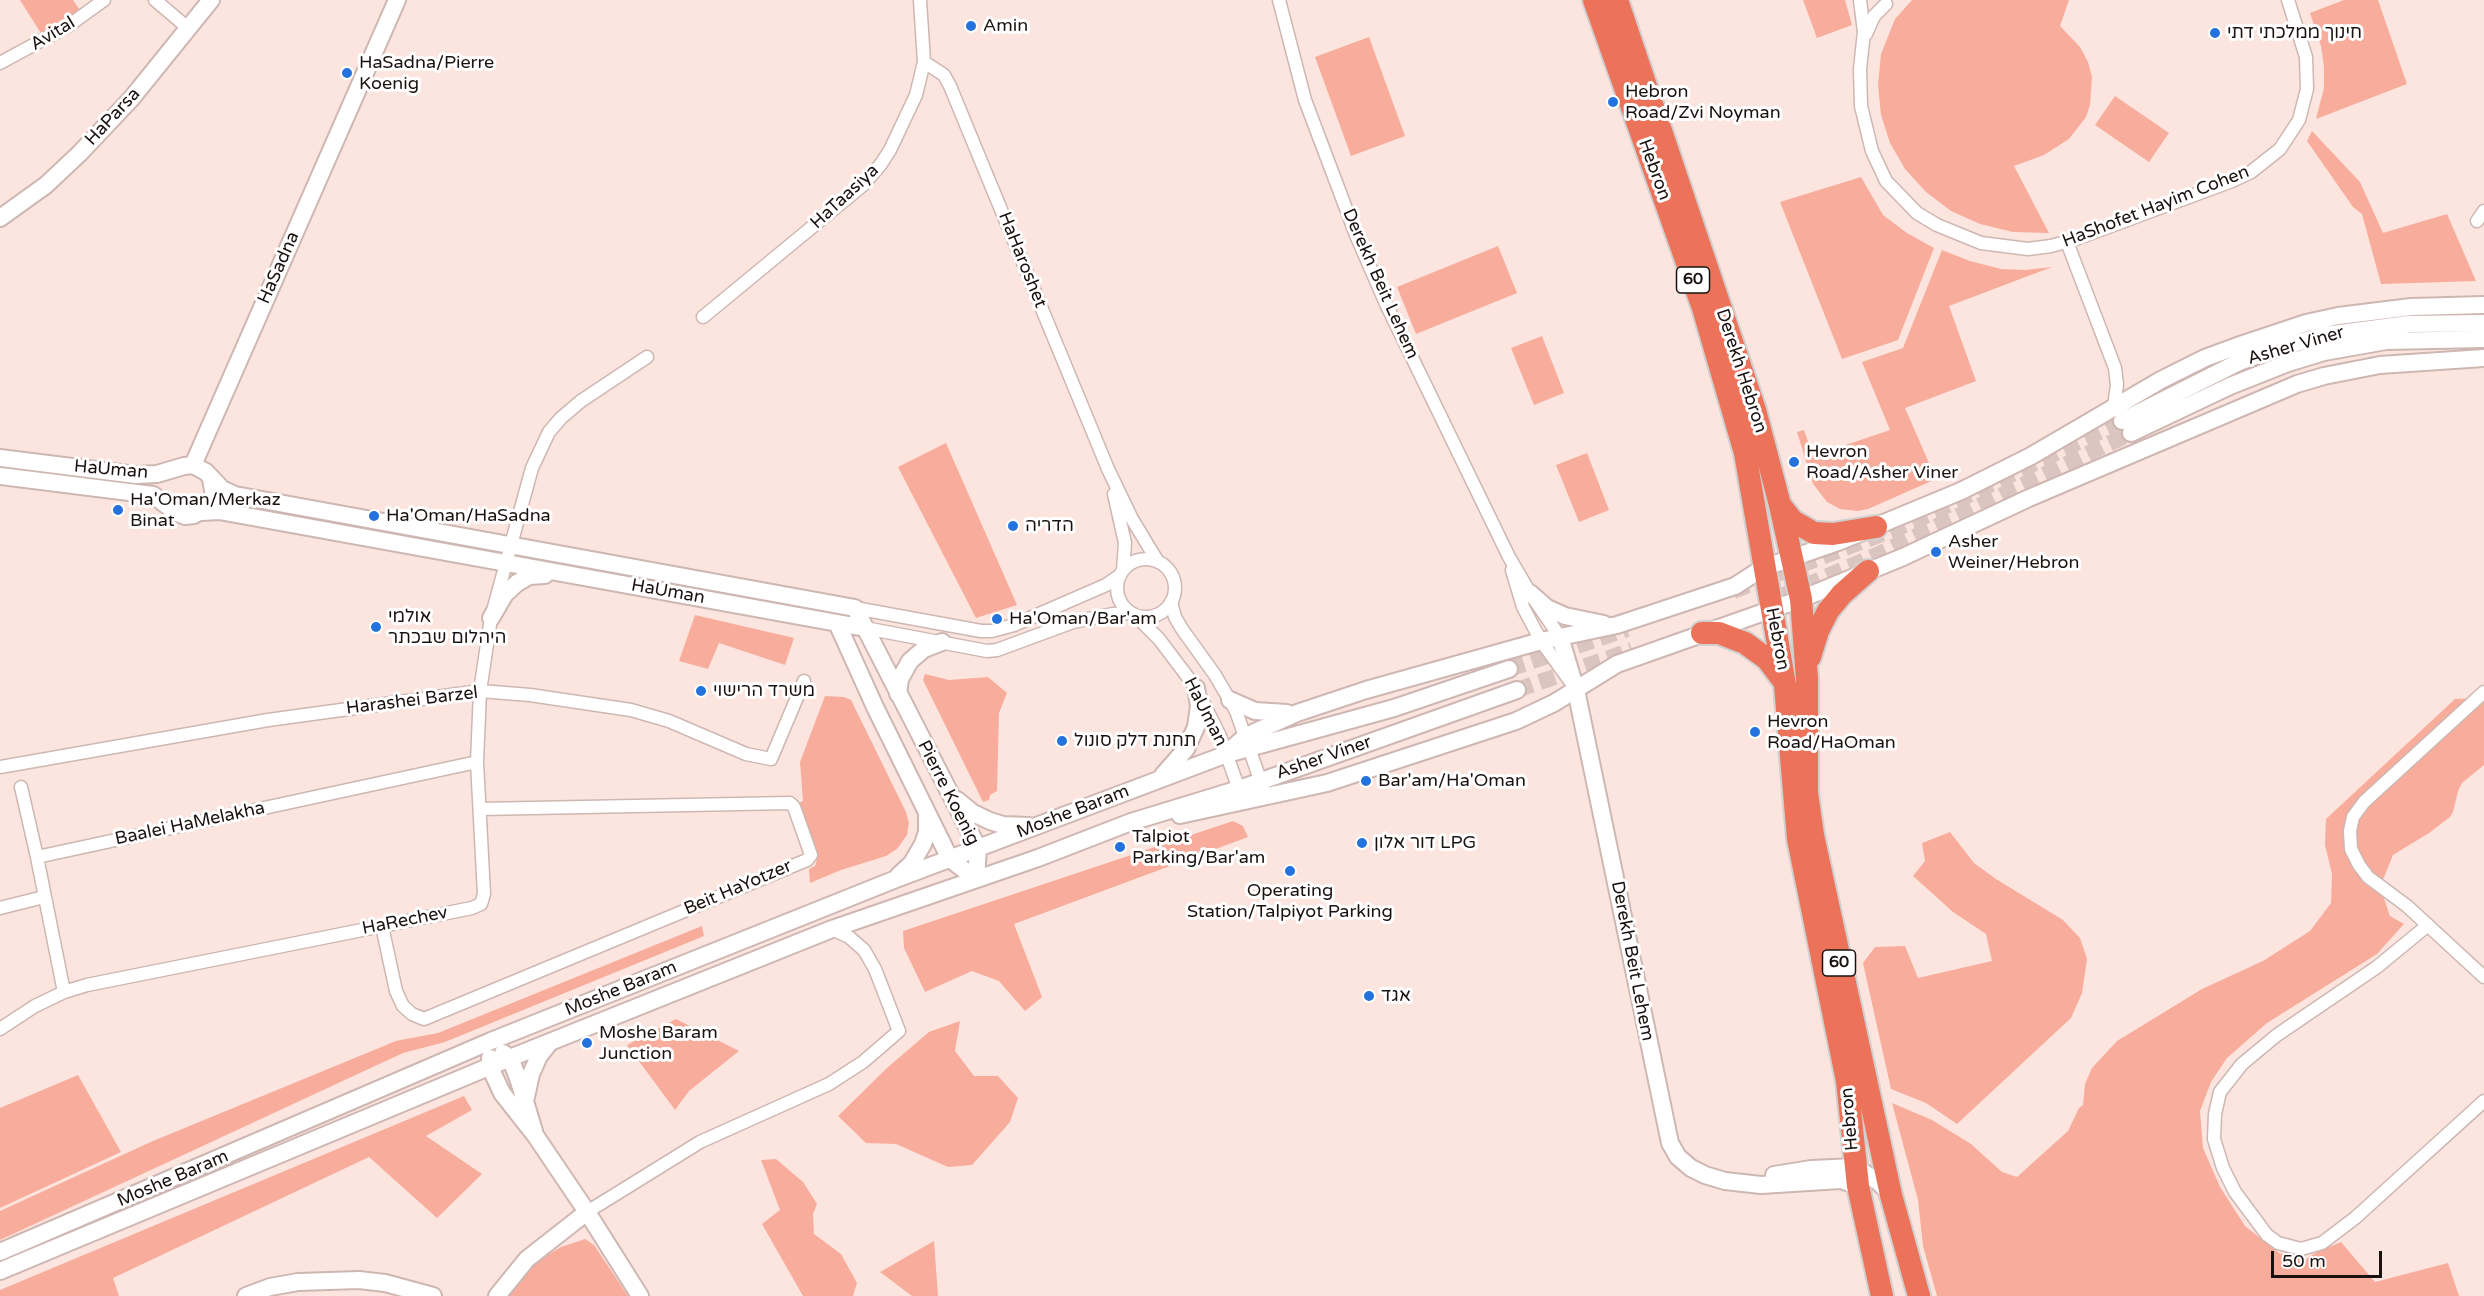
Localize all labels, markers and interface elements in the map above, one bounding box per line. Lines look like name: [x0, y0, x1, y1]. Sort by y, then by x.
street label: Avital: [27, 12, 79, 56]
place label: Amin: [983, 15, 1028, 37]
marker: Amin: [964, 19, 978, 33]
place label: חינוך ממלכתי דתי: [2227, 22, 2362, 44]
marker: חינוך ממלכתי דתי: [2208, 26, 2222, 40]
place label: HaSadna/Pierre Koenig: [359, 52, 494, 94]
marker: HaSadna/Pierre Koenig: [340, 66, 354, 80]
place label: Hebron Road/Zvi Noyman: [1625, 81, 1781, 124]
street label: HaParsa: [81, 84, 145, 150]
marker: Hebron Road/Zvi Noyman: [1606, 95, 1620, 109]
street label: Hebron: [1633, 137, 1675, 203]
street label: HaTaasiya: [807, 160, 883, 234]
street label: HaShofet Hayim Cohen: [2060, 161, 2252, 253]
street label: Derekh Beit Lehem: [1337, 205, 1423, 363]
street label: HaHaroshet: [993, 209, 1051, 311]
street label: HaSadna: [253, 228, 305, 308]
road number: 60: [1676, 267, 1710, 293]
street label: Derekh Hebron: [1711, 306, 1771, 436]
street label: Asher Viner: [2245, 322, 2347, 370]
place label: Hevron Road/Asher Viner: [1806, 441, 1958, 484]
marker: Hevron Road/Asher Viner: [1787, 455, 1801, 469]
street label: HaUman: [73, 456, 149, 484]
place label: Ha'Oman/Merkaz Binat: [130, 489, 281, 532]
marker: Ha'Oman/Merkaz Binat: [111, 503, 125, 517]
place label: Ha'Oman/HaSadna: [386, 505, 551, 527]
marker: Ha'Oman/HaSadna: [367, 509, 381, 523]
place label: הדריה: [1025, 515, 1074, 537]
marker: הדריה: [1006, 519, 1020, 533]
place label: Asher Weiner/Hebron: [1948, 531, 2079, 574]
marker: Asher Weiner/Hebron: [1929, 545, 1943, 559]
street label: HaUman: [630, 575, 706, 609]
place label: אולמי היהלום שבכתר: [388, 606, 506, 648]
street label: Hebron: [1760, 606, 1794, 672]
place label: Ha'Oman/Bar'am: [1009, 608, 1157, 630]
marker: Ha'Oman/Bar'am: [990, 612, 1004, 626]
marker: אולמי היהלום שבכתר: [369, 620, 383, 634]
street label: HaUman: [1179, 674, 1231, 750]
place label: משרד הרישוי: [713, 680, 815, 702]
street label: Harashei Barzel: [345, 682, 479, 720]
marker: משרד הרישוי: [694, 684, 708, 698]
place label: Hevron Road/HaOman: [1767, 711, 1896, 754]
marker: Hevron Road/HaOman: [1748, 725, 1762, 739]
place label: תחנת דלק סונול: [1074, 730, 1196, 752]
street label: Asher Viner: [1273, 732, 1375, 784]
marker: תחנת דלק סונול: [1055, 734, 1069, 748]
street label: Pierre Koenig: [912, 737, 984, 849]
place label: Bar'am/Ha'Oman: [1378, 770, 1526, 792]
marker: Bar'am/Ha'Oman: [1359, 774, 1373, 788]
street label: Moshe Baram: [1014, 781, 1132, 843]
street label: Baalei HaMelakha: [113, 798, 267, 850]
place label: Talpiot Parking/Bar'am: [1132, 826, 1265, 868]
place label: דור אלון LPG: [1374, 832, 1476, 854]
marker: דור אלון LPG: [1355, 836, 1369, 850]
marker: Talpiot Parking/Bar'am: [1113, 840, 1127, 854]
street label: Beit HaYotzer: [681, 856, 795, 920]
marker: Operating Station/Talpiyot Parking: [1283, 864, 1297, 878]
street label: Derekh Beit Lehem: [1606, 879, 1658, 1043]
place label: Operating Station/Talpiyot Parking: [1187, 880, 1393, 922]
street label: HaRechev: [360, 902, 450, 940]
road number: 60: [1822, 950, 1856, 976]
street label: Moshe Baram: [562, 957, 680, 1021]
place label: אגד: [1381, 985, 1411, 1007]
marker: אגד: [1362, 989, 1376, 1003]
place label: Moshe Baram Junction: [599, 1022, 718, 1064]
marker: Moshe Baram Junction: [580, 1036, 594, 1050]
street label: Hebron: [1836, 1086, 1864, 1152]
street label: Moshe Baram: [114, 1146, 232, 1212]
scale bar: [2274, 1239, 2385, 1277]
text: 50 m: [2282, 1250, 2326, 1272]

